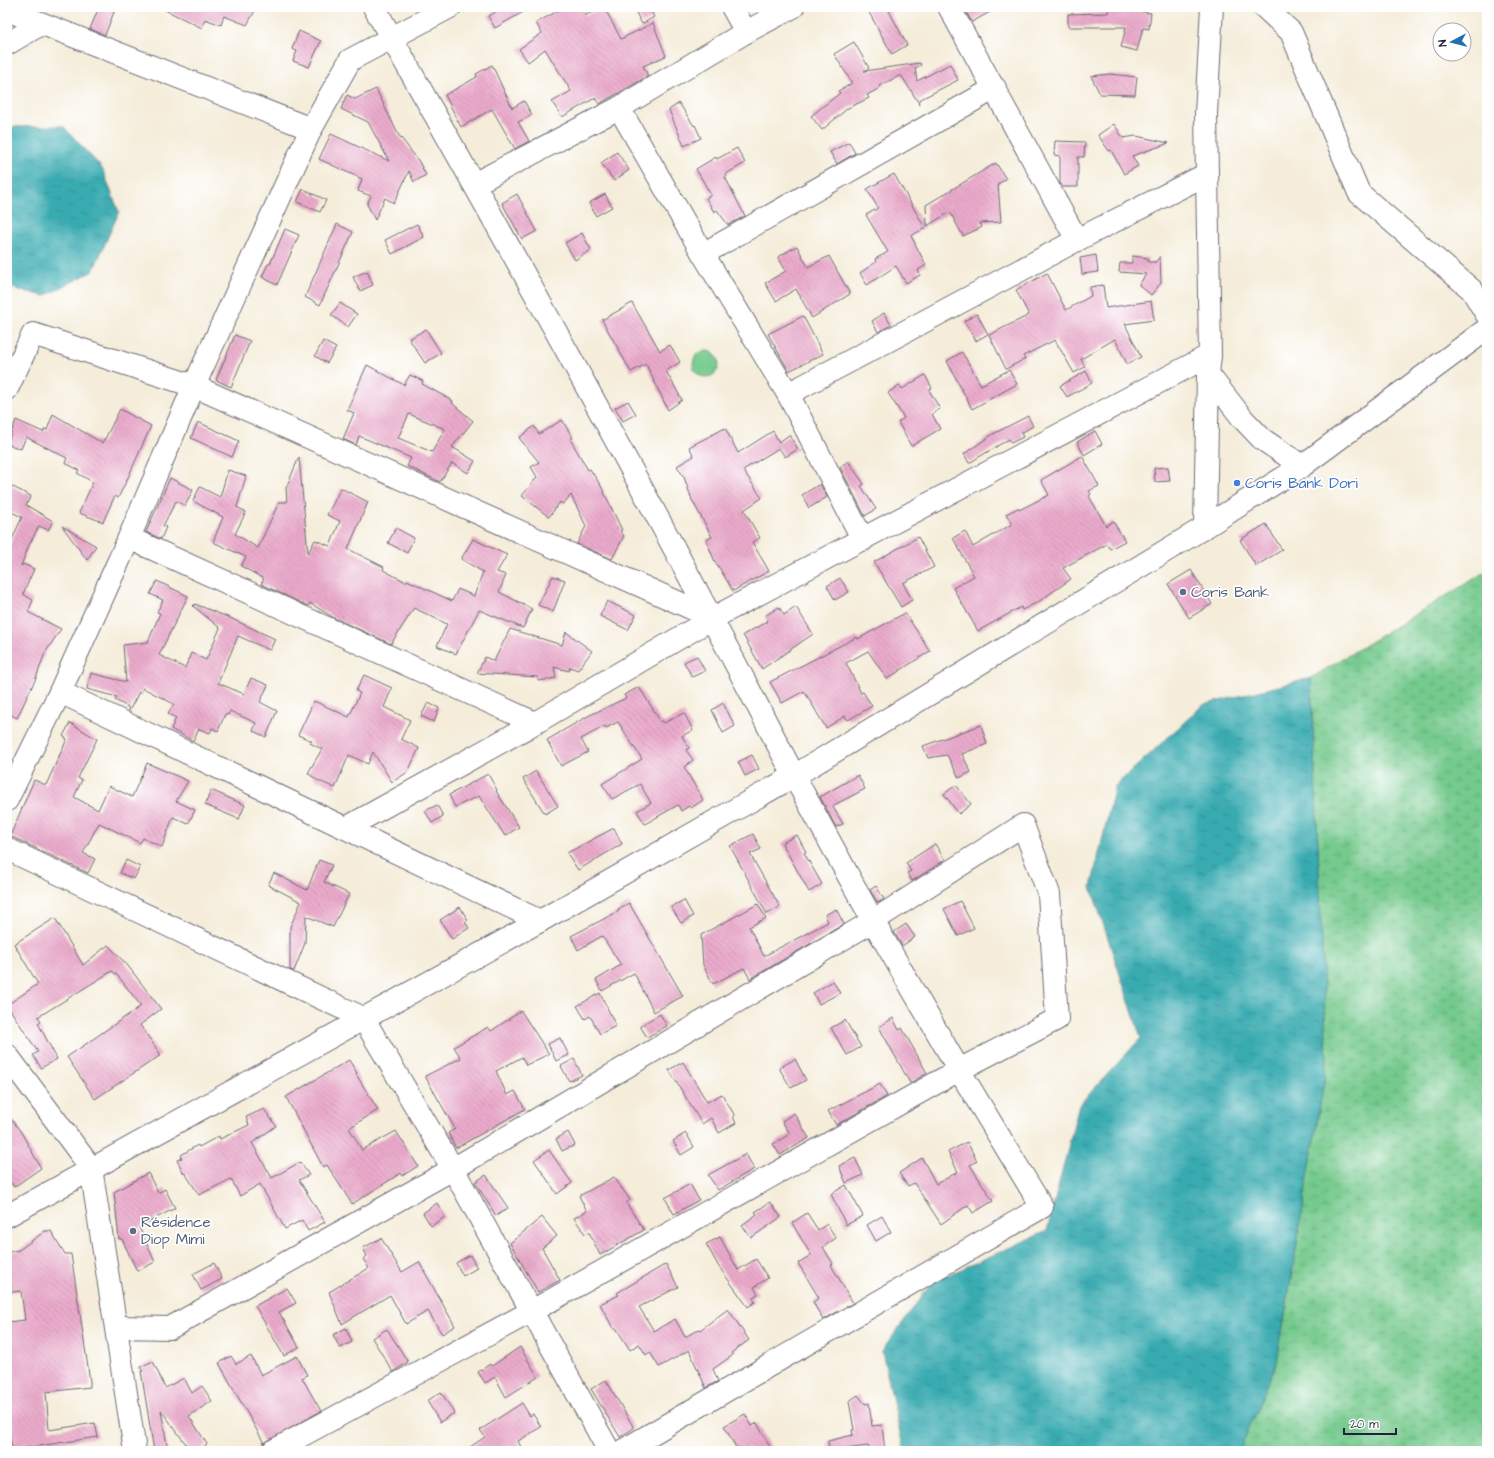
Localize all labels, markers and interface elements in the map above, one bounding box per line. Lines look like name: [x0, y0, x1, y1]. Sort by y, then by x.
north arrow: [1432, 22, 1472, 62]
text: N: [1435, 39, 1450, 47]
place label: Coris Bank Dori: [1245, 473, 1359, 494]
marker: Coris Bank Dori: [1232, 478, 1242, 488]
place label: Coris Bank: [1191, 582, 1269, 603]
marker: Coris Bank: [1178, 587, 1188, 597]
place label: Résidence Diop Mimi: [141, 1212, 211, 1250]
marker: Résidence Diop Mimi: [128, 1226, 138, 1236]
scale bar: [1344, 1410, 1396, 1436]
text: 20 m: [1350, 1416, 1379, 1433]

